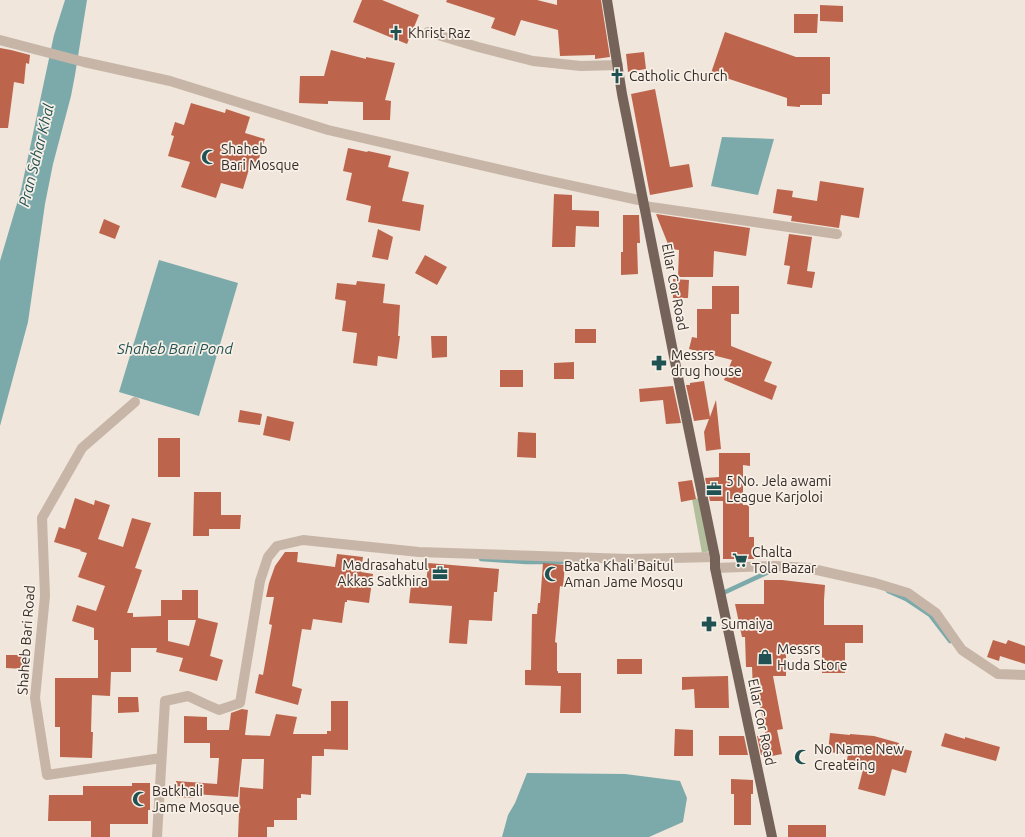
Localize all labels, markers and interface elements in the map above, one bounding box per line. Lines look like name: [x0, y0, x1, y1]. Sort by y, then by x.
church icon: Khrist Raz: [387, 24, 405, 42]
place label: Khrist Raz: [408, 25, 470, 41]
church icon: Catholic Church: [608, 67, 626, 85]
place label: Catholic Church: [629, 68, 728, 84]
water label: Pran Sahar Khal: [15, 101, 57, 208]
place label: Shaheb Bari Mosque: [221, 141, 299, 173]
mosque icon: Shaheb Bari Mosque: [200, 148, 218, 166]
street label: Ellar Cor Road: [659, 242, 691, 332]
water label: Shaheb Bari Pond: [116, 340, 233, 357]
place label: Messrs drug house: [671, 347, 742, 379]
pharmacy icon: Messrs drug house: [650, 354, 668, 372]
place label: 5 No. Jela awami League Karjoloi: [726, 473, 831, 505]
office icon: 5 No. Jela awami League Karjoloi: [705, 480, 723, 498]
place label: Chalta Tola Bazar: [752, 544, 817, 576]
supermarket icon: Chalta Tola Bazar: [731, 551, 749, 569]
place label: Madrasahatul Akkas Satkhira: [337, 557, 428, 589]
place label: Batka Khali Baitul Aman Jame Mosqu: [564, 558, 683, 590]
office icon: Madrasahatul Akkas Satkhira: [431, 564, 449, 582]
mosque icon: Batka Khali Baitul Aman Jame Mosqu: [543, 565, 561, 583]
street label: Shaheb Bari Road: [14, 585, 38, 695]
pharmacy icon: Sumaiya: [700, 615, 718, 633]
place label: Sumaiya: [721, 616, 773, 632]
place label: Messrs Huda Store: [777, 641, 847, 673]
shop icon: Messrs Huda Store: [756, 648, 774, 666]
street label: Ellar Cor Road: [745, 677, 779, 767]
place label: No Name New Createing: [814, 741, 904, 773]
mosque icon: No Name New Createing: [793, 748, 811, 766]
place label: Batkhali Jame Mosque: [152, 783, 239, 815]
mosque icon: Batkhali Jame Mosque: [131, 790, 149, 808]

